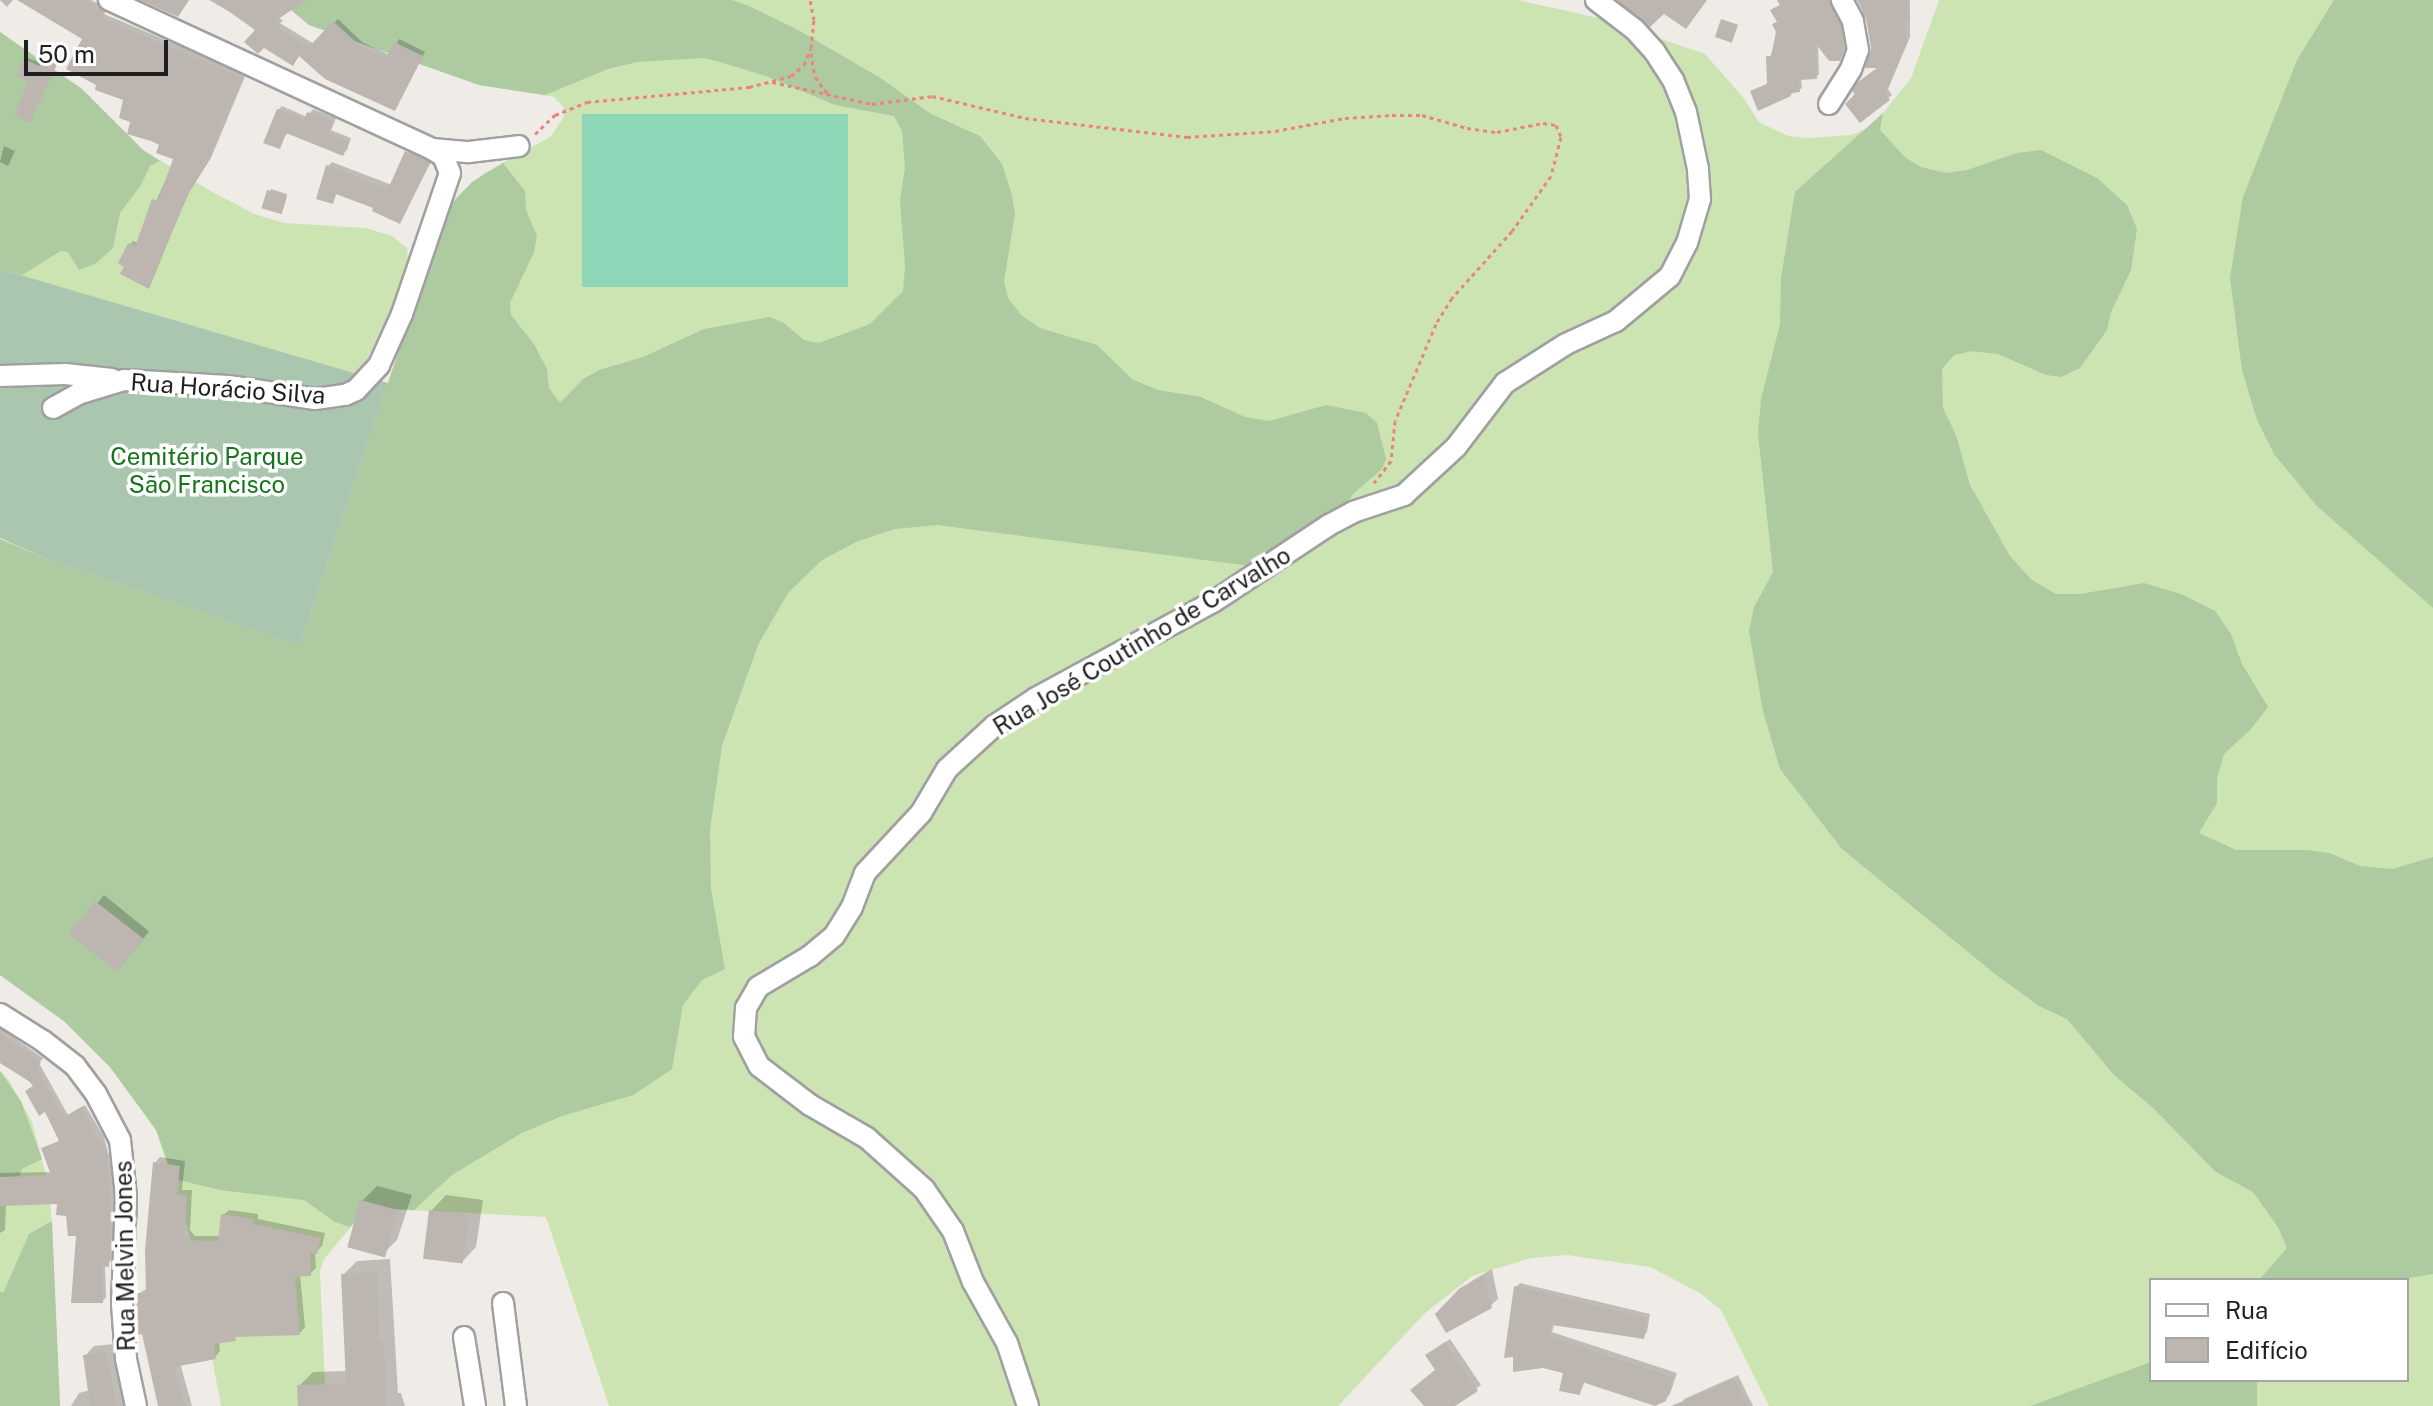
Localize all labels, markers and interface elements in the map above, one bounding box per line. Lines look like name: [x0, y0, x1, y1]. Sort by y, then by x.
scale bar: [28, 24, 172, 74]
text: 50 m: [38, 40, 95, 68]
street label: Rua Horácio Silva: [130, 368, 326, 410]
park label: Cemitério Parque São Francisco: [110, 443, 304, 499]
street label: Rua José Coutinho de Carvalho: [988, 540, 1296, 742]
street label: Rua Melvin Jones: [109, 1160, 141, 1352]
legend: [2149, 1278, 2409, 1382]
text: Rua: [2225, 1296, 2268, 1324]
text: Edifício: [2225, 1336, 2308, 1364]

